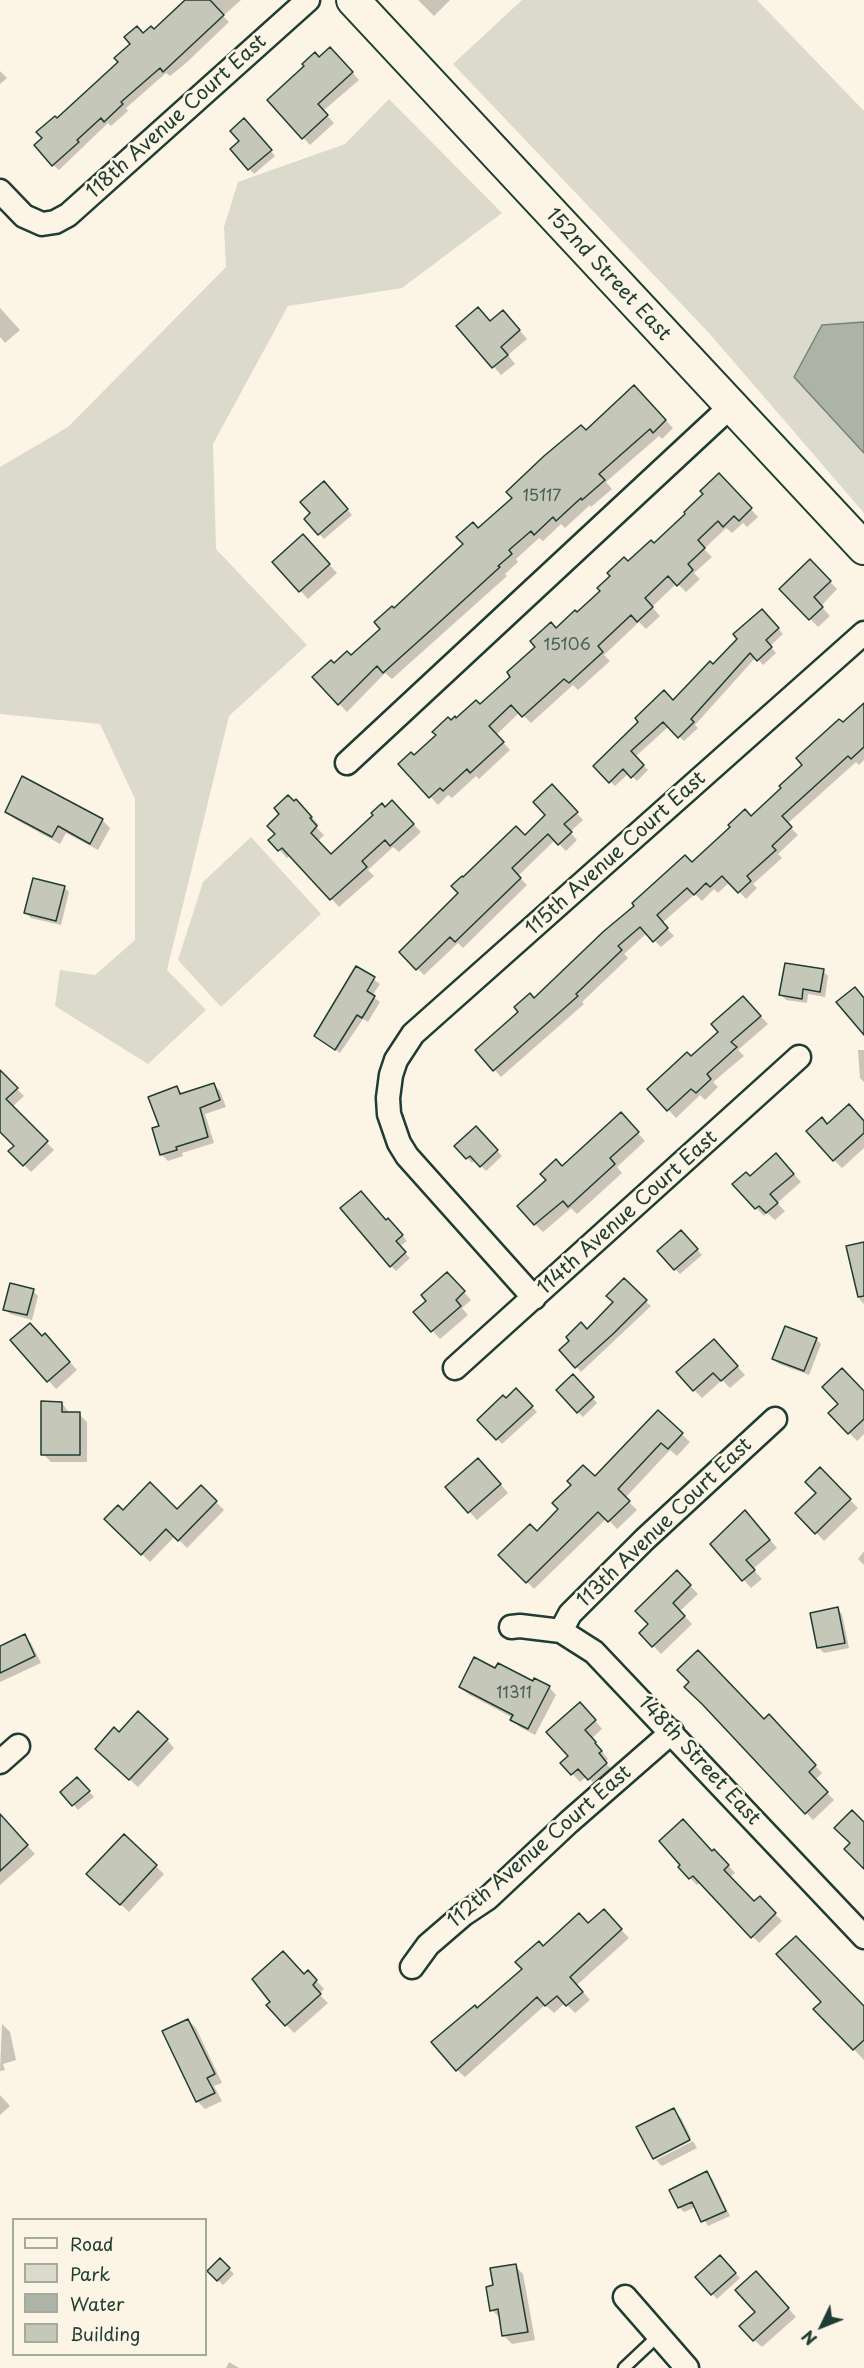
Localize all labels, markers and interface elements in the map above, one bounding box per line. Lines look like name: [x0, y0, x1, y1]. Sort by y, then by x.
street label: 118th Avenue Court East: [82, 30, 272, 204]
street label: 152nd Street East: [541, 204, 675, 346]
house number: 15117: [523, 487, 561, 507]
house number: 15106: [543, 636, 591, 656]
street label: 115th Avenue Court East: [521, 767, 711, 941]
street label: 114th Avenue Court East: [533, 1126, 723, 1300]
street label: 113th Avenue Court East: [573, 1433, 757, 1613]
house number: 11311: [496, 1684, 532, 1704]
street label: 148th Street East: [633, 1691, 765, 1831]
street label: 112th Avenue Court East: [443, 1761, 637, 1933]
legend: [12, 2218, 207, 2356]
text: Road: [70, 2230, 114, 2257]
text: Park: [70, 2260, 110, 2287]
text: Water: [70, 2290, 124, 2317]
north arrow: [792, 2296, 852, 2356]
text: Building: [70, 2320, 140, 2347]
text: N: [796, 2325, 822, 2351]

